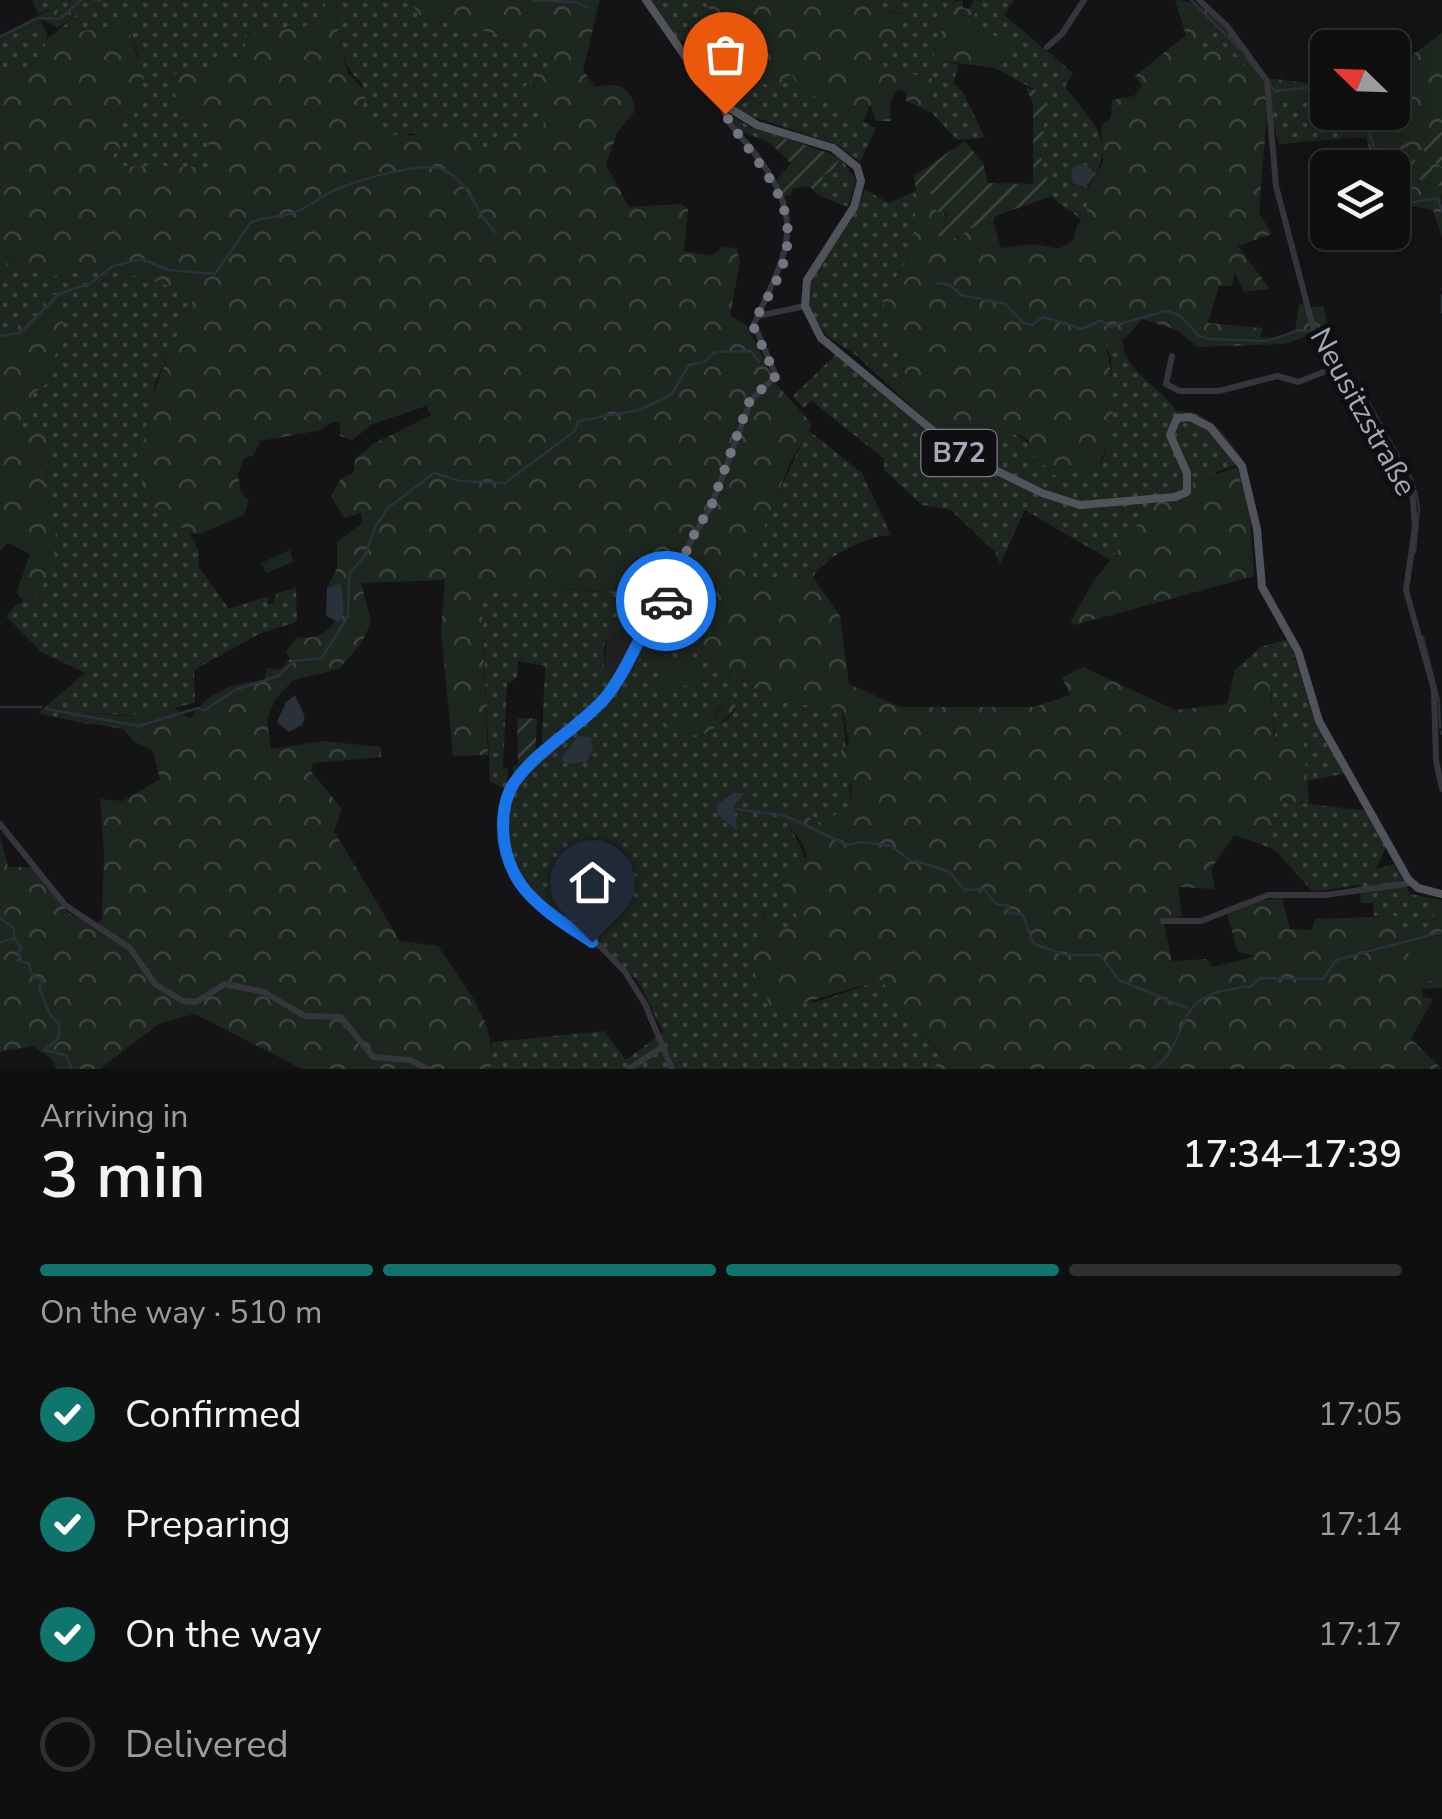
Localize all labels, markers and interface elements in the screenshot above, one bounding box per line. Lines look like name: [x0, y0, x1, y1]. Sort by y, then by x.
pin: [683, 12, 768, 115]
icon: bag: [698, 27, 753, 82]
north arrow: [1310, 30, 1410, 130]
map controls: [1310, 30, 1410, 250]
button: layers: [1310, 150, 1410, 250]
street label: Neusitzstraße: [1300, 321, 1426, 503]
road number: B72: [922, 430, 996, 476]
courier: [616, 551, 716, 651]
icon: car: [639, 574, 694, 629]
pin: [550, 840, 635, 943]
icon: home: [565, 855, 620, 910]
text: Arriving in: [40, 1095, 188, 1138]
text: 17:34–17:39: [1183, 1129, 1402, 1180]
text: 3 min: [40, 1131, 206, 1220]
text: On the way · 510 m: [40, 1291, 322, 1334]
icon: check: [40, 1387, 95, 1442]
text: Confirmed: [125, 1389, 302, 1440]
text: 17:05: [1318, 1393, 1402, 1436]
icon: check: [40, 1497, 95, 1552]
text: Preparing: [125, 1499, 291, 1550]
text: 17:14: [1318, 1503, 1402, 1546]
icon: check: [40, 1607, 95, 1662]
text: On the way: [125, 1609, 321, 1660]
text: 17:17: [1318, 1613, 1402, 1656]
text: Delivered: [125, 1719, 289, 1770]

